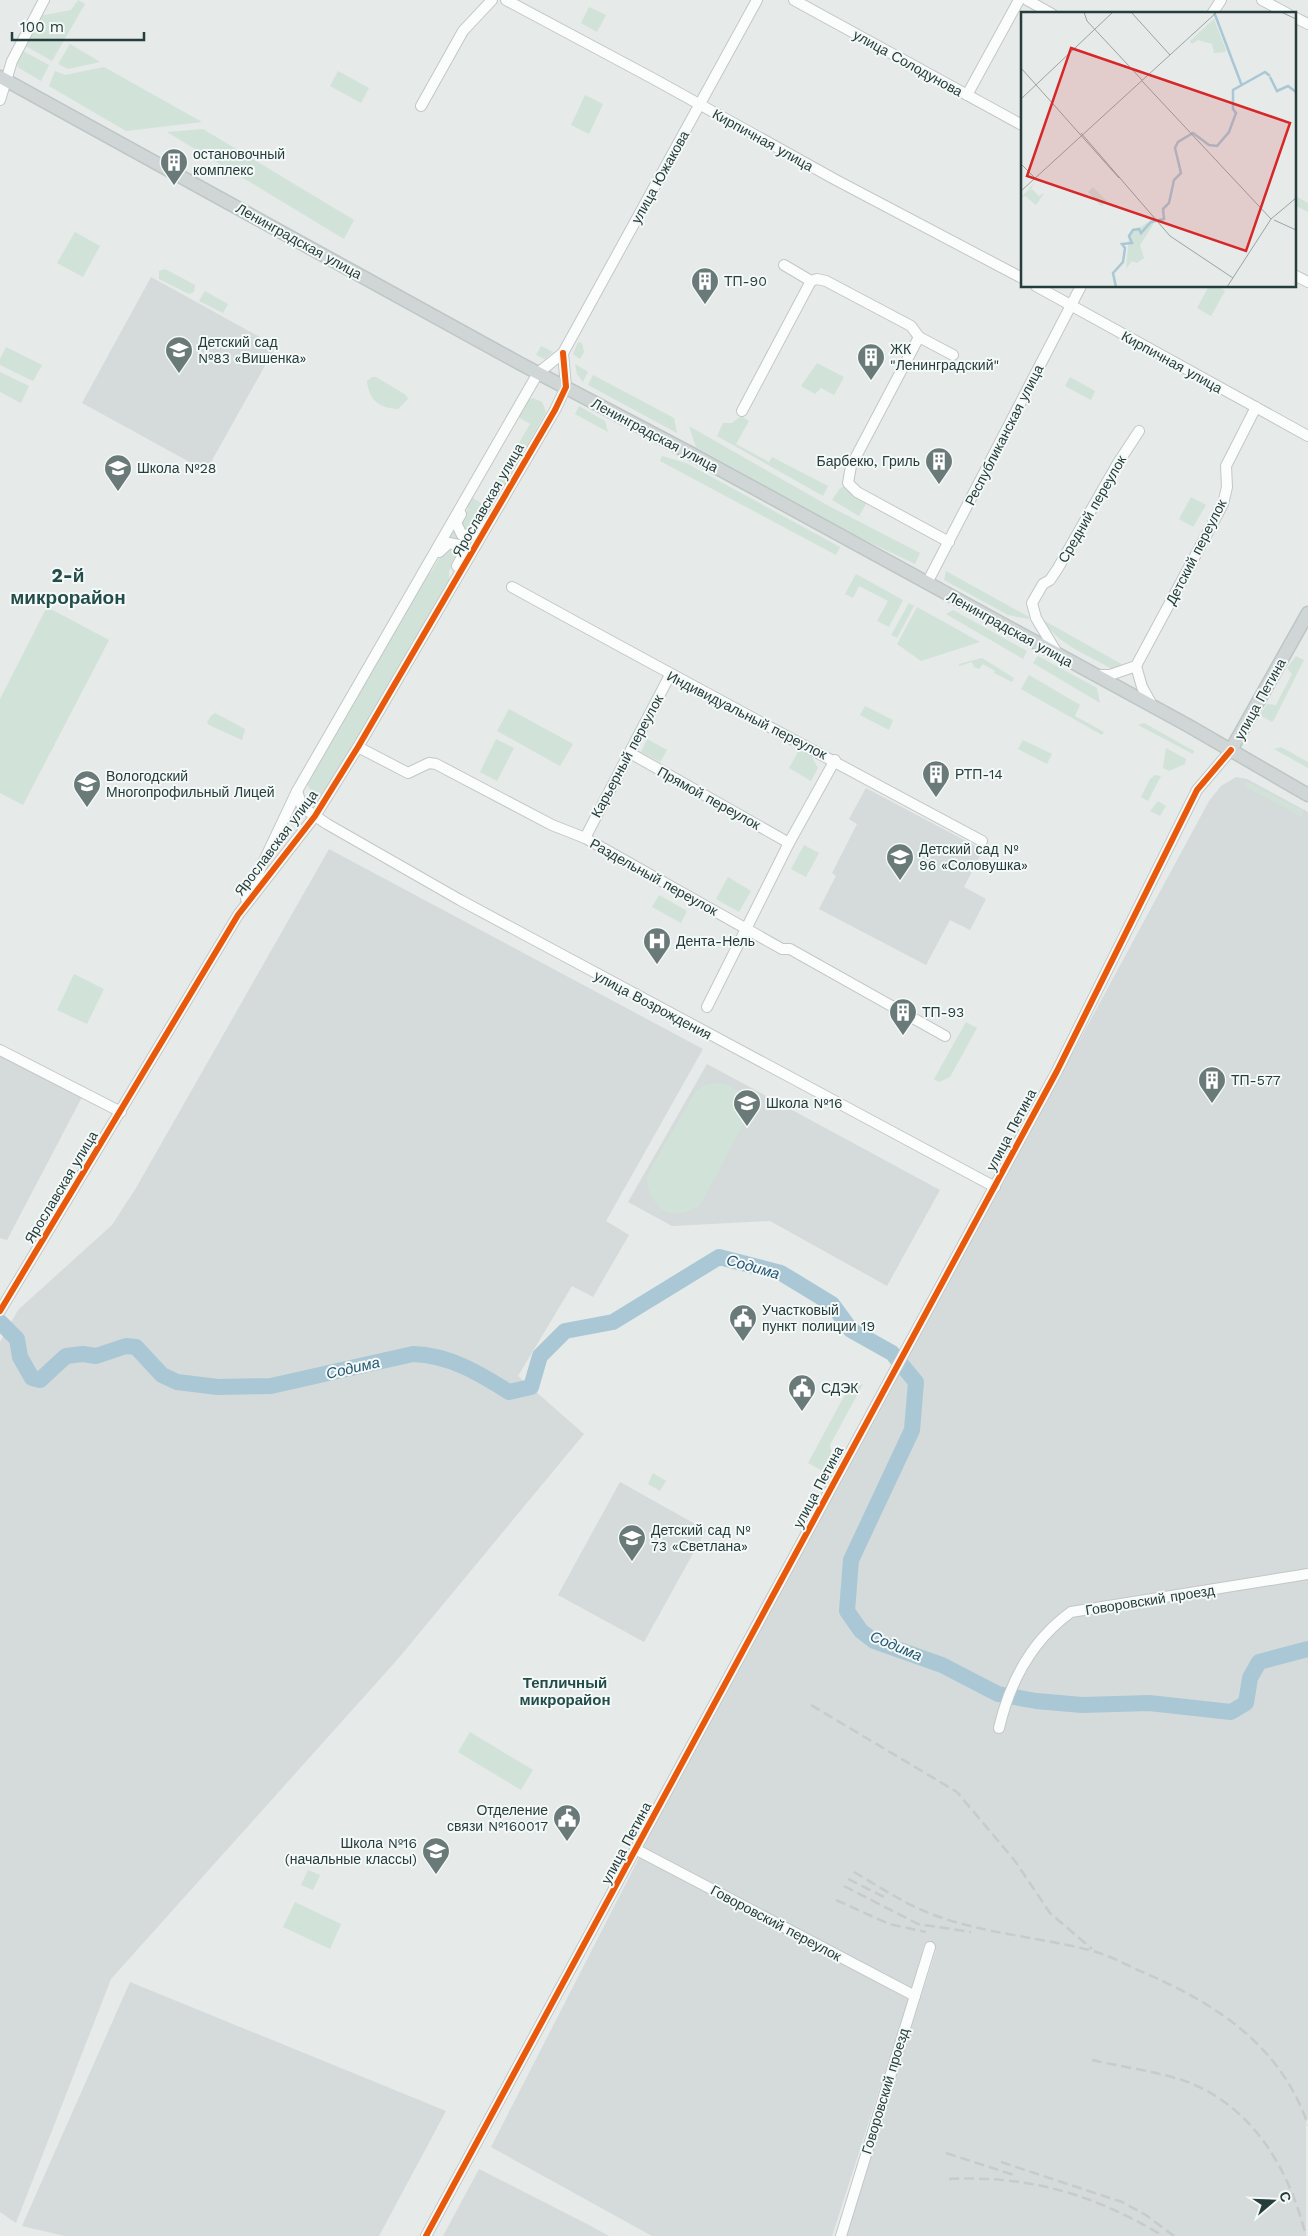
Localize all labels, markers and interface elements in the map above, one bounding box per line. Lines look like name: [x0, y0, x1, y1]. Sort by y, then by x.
scale bar: [12, 10, 145, 42]
inset map: [1021, 12, 1296, 288]
text: 100 m: [20, 18, 64, 36]
street label: улица Солодунова: [851, 26, 966, 100]
street label: Кирпичная улица: [710, 106, 816, 174]
street label: улица Южакова: [628, 128, 692, 226]
place label: остановочный комплекс: [193, 146, 285, 178]
building icon: остановочный комплекс: [159, 147, 189, 186]
street label: Ленинградская улица: [233, 200, 365, 282]
building icon: ТП-90: [690, 266, 720, 305]
place label: ТП-90: [724, 273, 767, 289]
street label: Кирпичная улица: [1119, 328, 1225, 396]
place label: Детский сад №83 «Вишенка»: [198, 334, 307, 366]
school or university icon: Детский сад №83 «Вишенка»: [164, 335, 194, 374]
place label: ЖК "Ленинградский": [890, 341, 999, 373]
building icon: ЖК "Ленинградский": [856, 342, 886, 381]
street label: Республиканская улица: [962, 362, 1047, 508]
street label: Ленинградская улица: [589, 395, 721, 475]
street label: Ярославская улица: [449, 440, 527, 559]
building icon: Барбекю, Гриль: [924, 446, 954, 485]
street label: Средний переулок: [1055, 452, 1130, 566]
school or university icon: Школа №28: [103, 453, 133, 492]
place label: Барбекю, Гриль: [817, 453, 920, 469]
place label: Школа №28: [137, 460, 216, 476]
street label: Детский переулок: [1162, 496, 1230, 607]
district label: 2-й микрорайон: [10, 564, 126, 609]
street label: Ленинградская улица: [944, 588, 1076, 670]
street label: улица Петина: [1231, 655, 1289, 742]
street label: Индивидуальный переулок: [664, 668, 830, 763]
street label: Карьерный переулок: [588, 691, 667, 820]
building icon: РТП-14: [921, 759, 951, 798]
street label: Прямой переулок: [655, 763, 764, 833]
place label: РТП-14: [955, 766, 1003, 782]
place label: Вологодский Многопрофильный Лицей: [106, 768, 275, 800]
school or university icon: Вологодский Многопрофильный Лицей: [72, 769, 102, 808]
street label: Ярославская улица: [231, 787, 321, 899]
street label: Раздельный переулок: [587, 835, 721, 919]
place label: Детский сад № 96 «Соловушка»: [919, 841, 1028, 873]
school or university icon: Детский сад № 96 «Соловушка»: [885, 842, 915, 881]
hospital icon: Дента-Нель: [642, 926, 672, 965]
place label: Дента-Нель: [676, 933, 755, 949]
street label: улица Возрождения: [592, 967, 714, 1043]
building icon: ТП-93: [888, 997, 918, 1036]
place label: ТП-93: [922, 1004, 964, 1020]
building icon: ТП-577: [1197, 1065, 1227, 1104]
place label: ТП-577: [1231, 1072, 1281, 1088]
street label: улица Петина: [983, 1086, 1039, 1174]
school or university icon: Школа №16: [732, 1088, 762, 1127]
place label: Школа №16: [766, 1095, 843, 1111]
street label: Ярославская улица: [21, 1128, 101, 1246]
water label: Содима: [724, 1251, 782, 1283]
place label: Участковый пункт полиции 19: [762, 1302, 875, 1334]
public building icon: Участковый пункт полиции 19: [728, 1303, 758, 1342]
water label: Содима: [324, 1353, 382, 1383]
public building icon: СДЭК: [787, 1373, 817, 1412]
place label: СДЭК: [821, 1380, 859, 1396]
street label: улица Петина: [790, 1443, 846, 1531]
place label: Детский сад № 73 «Светлана»: [651, 1522, 751, 1554]
school or university icon: Детский сад № 73 «Светлана»: [617, 1523, 647, 1562]
street label: Говоровский проезд: [1084, 1582, 1216, 1618]
water label: Содима: [867, 1627, 925, 1665]
district label: Тепличный микрорайон: [519, 1674, 611, 1709]
street label: улица Петина: [598, 1799, 654, 1887]
place label: Отделение связи №160017: [447, 1802, 548, 1834]
public building icon: Отделение связи №160017: [552, 1803, 582, 1842]
place label: Школа №16 (начальные классы): [285, 1835, 417, 1867]
school or university icon: Школа №16 (начальные классы): [421, 1836, 451, 1875]
street label: Говоровский переулок: [708, 1882, 845, 1965]
street label: Говоровский проезд: [858, 2026, 912, 2156]
north arrow: [1248, 2176, 1298, 2226]
text: С: [1276, 2189, 1295, 2204]

